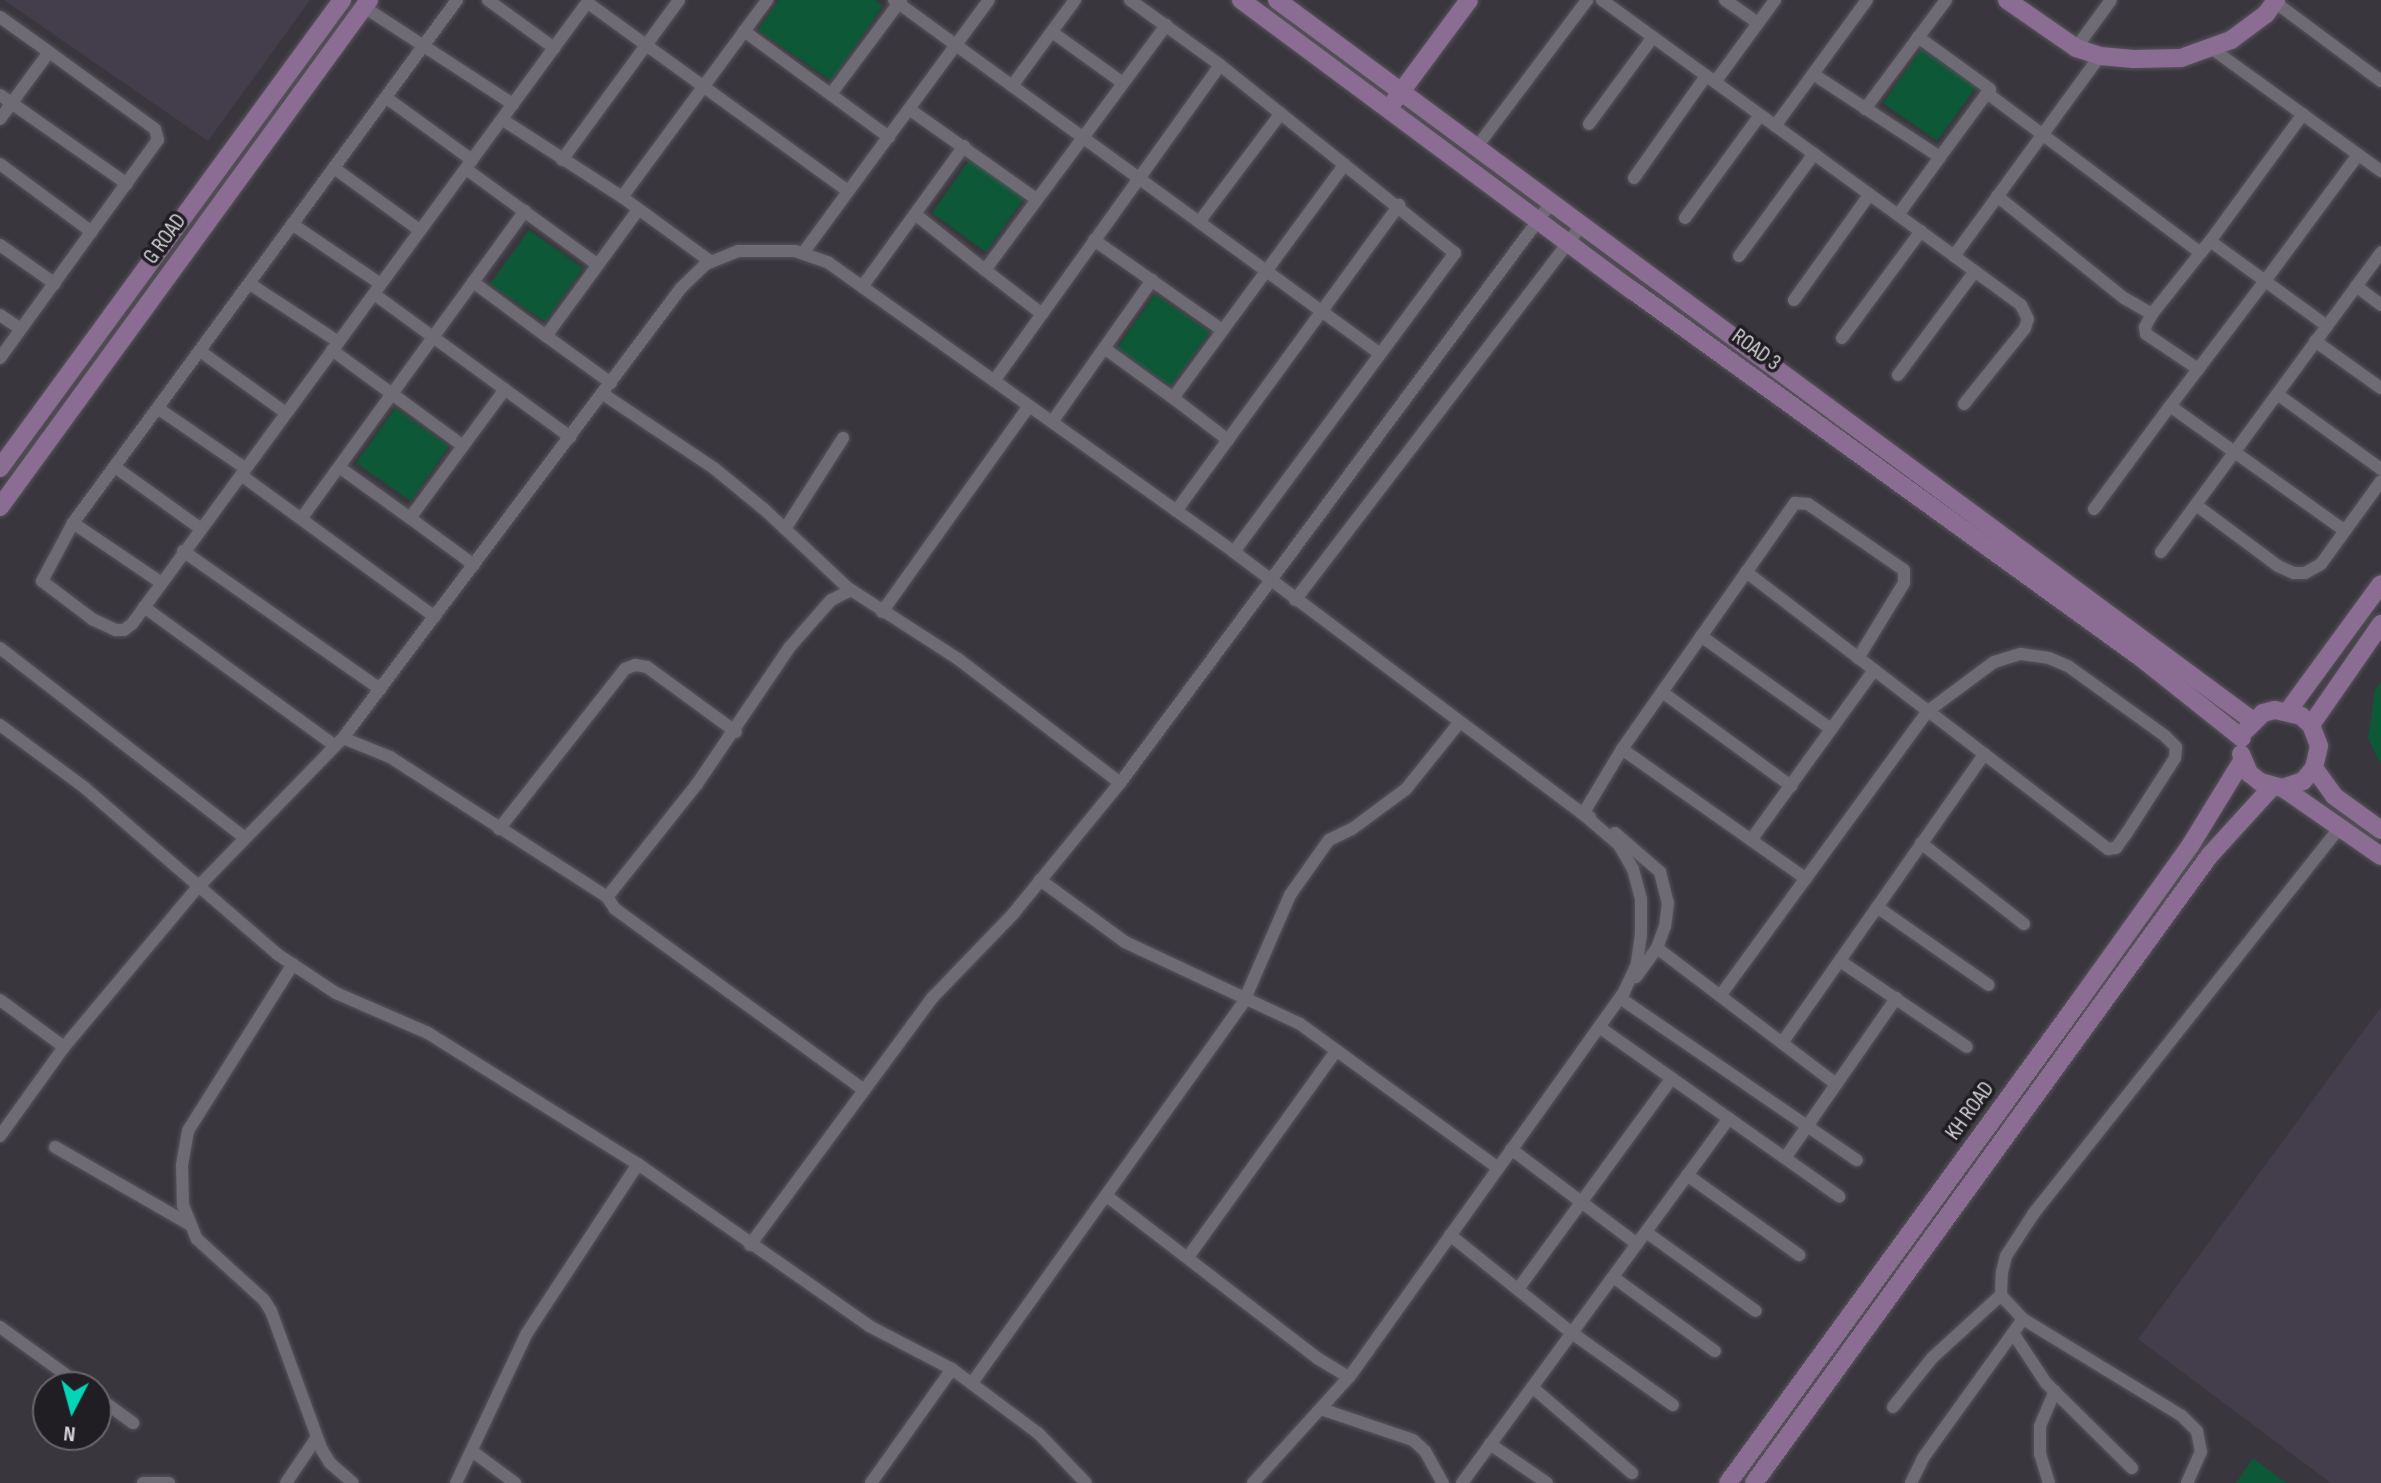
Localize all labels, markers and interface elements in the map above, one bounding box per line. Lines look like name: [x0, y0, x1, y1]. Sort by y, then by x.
street label: G ROAD: [138, 209, 192, 269]
street label: ROAD 3: [1727, 324, 1785, 376]
street label: KH ROAD: [1940, 1077, 2000, 1145]
north arrow: [32, 1371, 112, 1451]
text: N: [62, 1419, 77, 1447]

